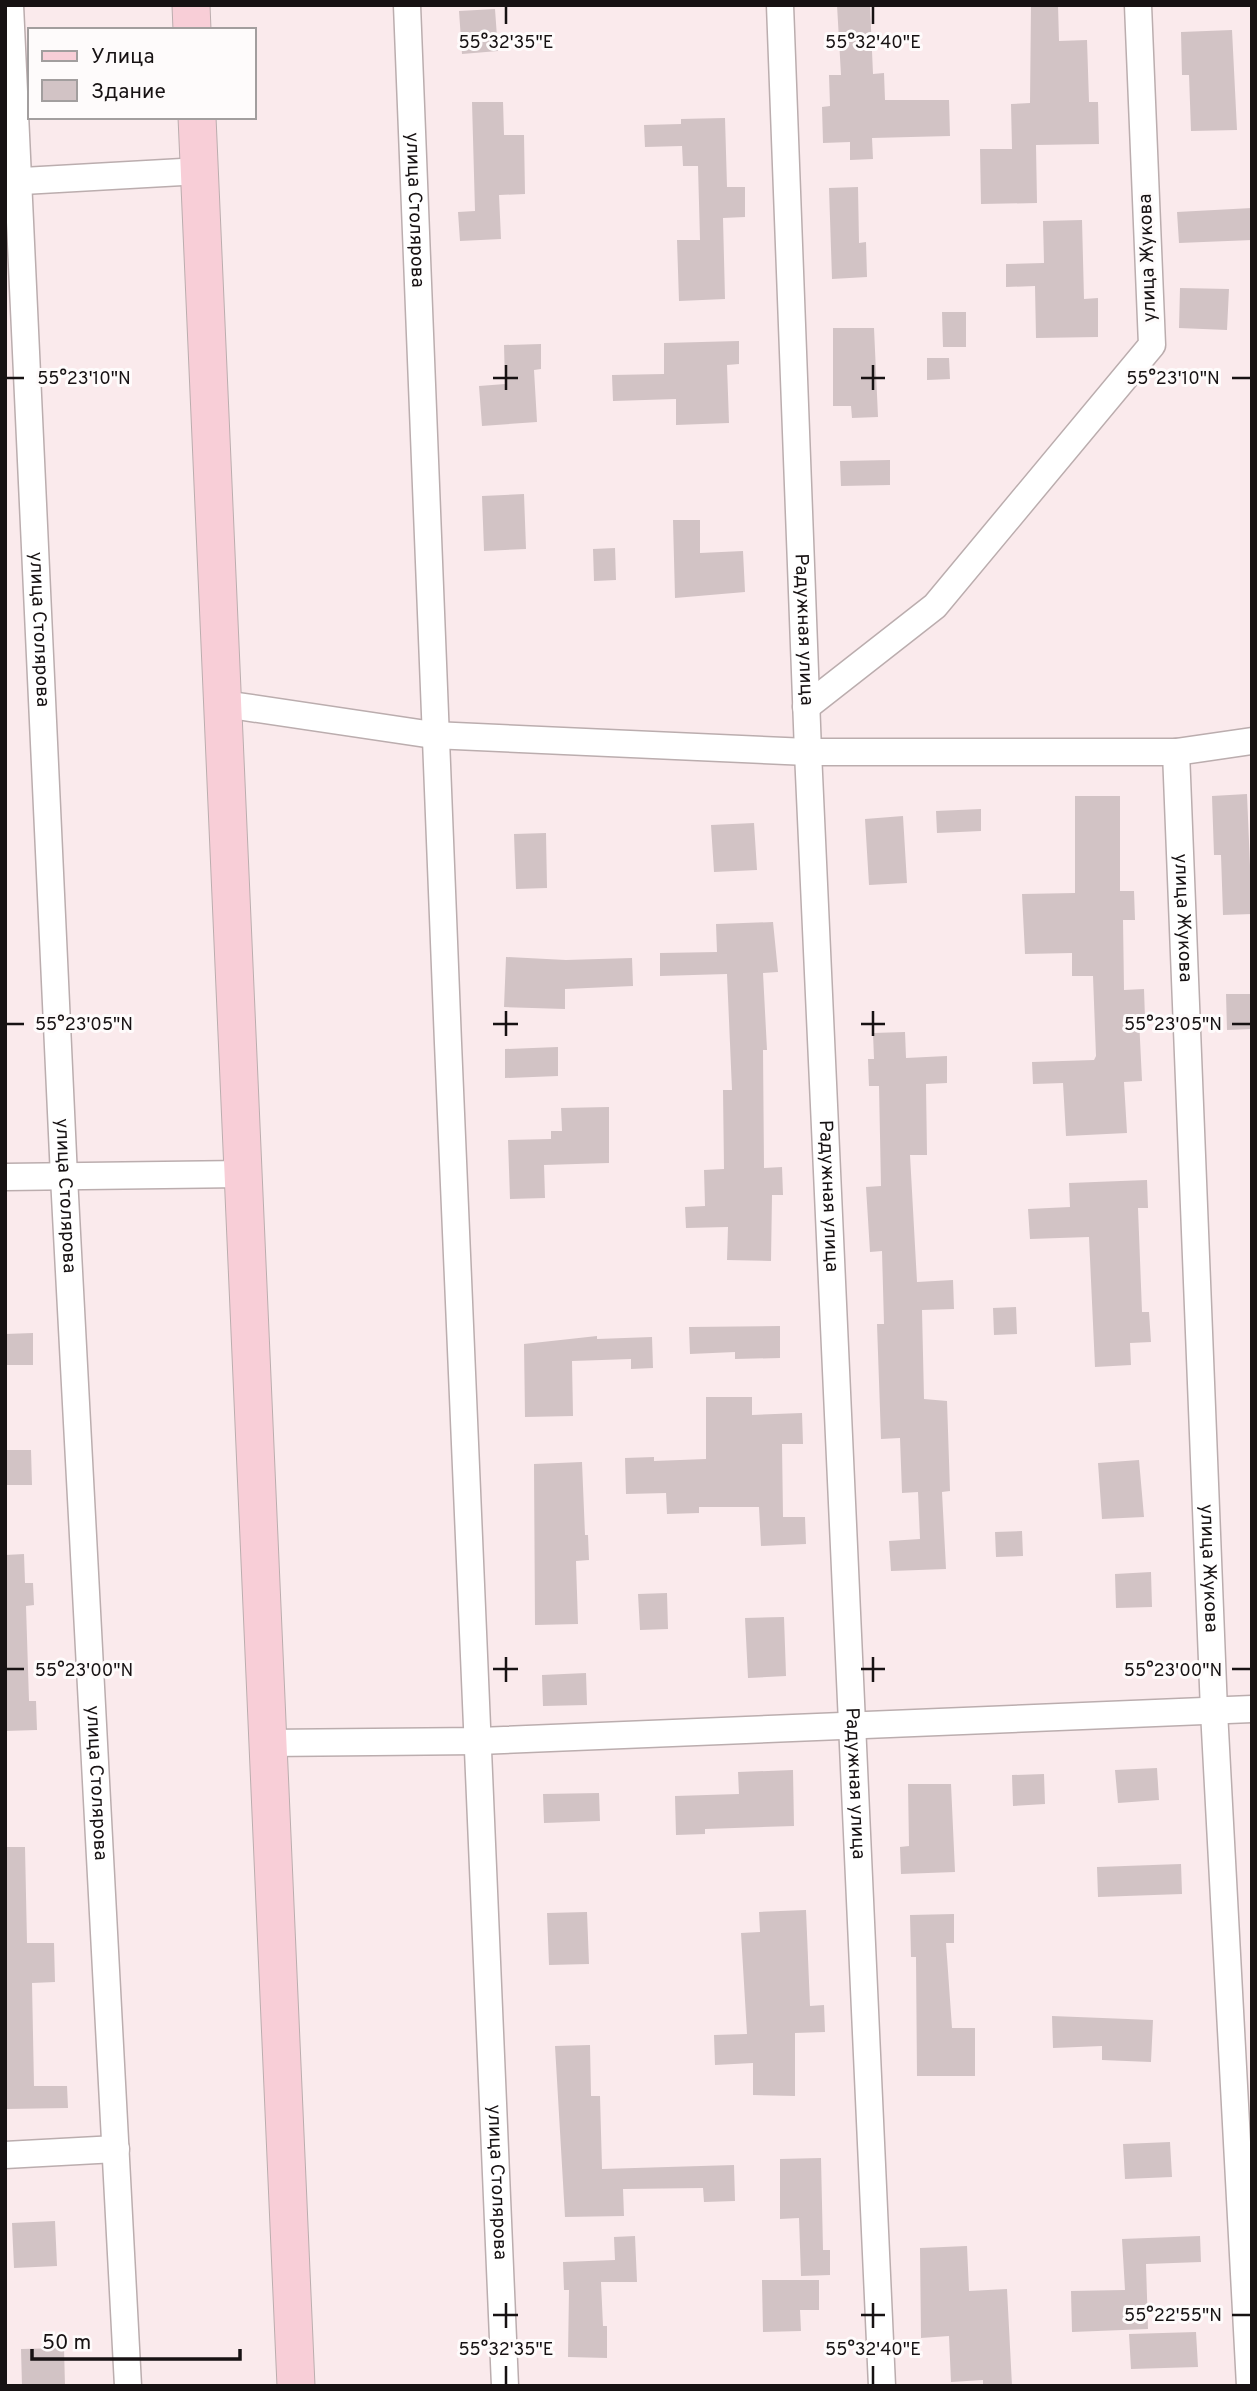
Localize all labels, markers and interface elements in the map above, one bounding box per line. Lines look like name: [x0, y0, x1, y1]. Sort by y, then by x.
legend: [28, 28, 256, 119]
text: 55°32'35"E: [458, 32, 554, 55]
text: 55°32'40"E: [825, 32, 921, 55]
text: Улица: [91, 44, 155, 71]
text: Здание: [91, 79, 166, 106]
street label: улица Столярова: [400, 132, 429, 288]
street label: улица Жукова: [1134, 193, 1162, 323]
text: 55°23'10"N: [37, 368, 131, 391]
text: 55°23'10"N: [1126, 368, 1220, 391]
street label: улица Столярова: [23, 551, 54, 707]
street label: Радужная улица: [789, 553, 818, 706]
street label: улица Жукова: [1168, 853, 1197, 983]
text: 55°23'05"N: [35, 1014, 133, 1037]
text: 55°23'05"N: [1124, 1014, 1222, 1037]
street label: улица Столярова: [49, 1118, 81, 1274]
street label: Радужная улица: [813, 1120, 844, 1272]
street label: улица Жукова: [1194, 1504, 1223, 1633]
text: 55°23'00"N: [35, 1660, 133, 1683]
text: 55°23'00"N: [1124, 1660, 1222, 1683]
street label: улица Столярова: [80, 1705, 112, 1861]
street label: Радужная улица: [839, 1707, 870, 1860]
street label: улица Столярова: [481, 2104, 512, 2260]
text: 55°22'55"N: [1124, 2305, 1222, 2328]
scale bar: [32, 2318, 240, 2362]
text: 50 m: [42, 2330, 91, 2357]
text: 55°32'35"E: [458, 2339, 554, 2362]
text: 55°32'40"E: [825, 2339, 921, 2362]

